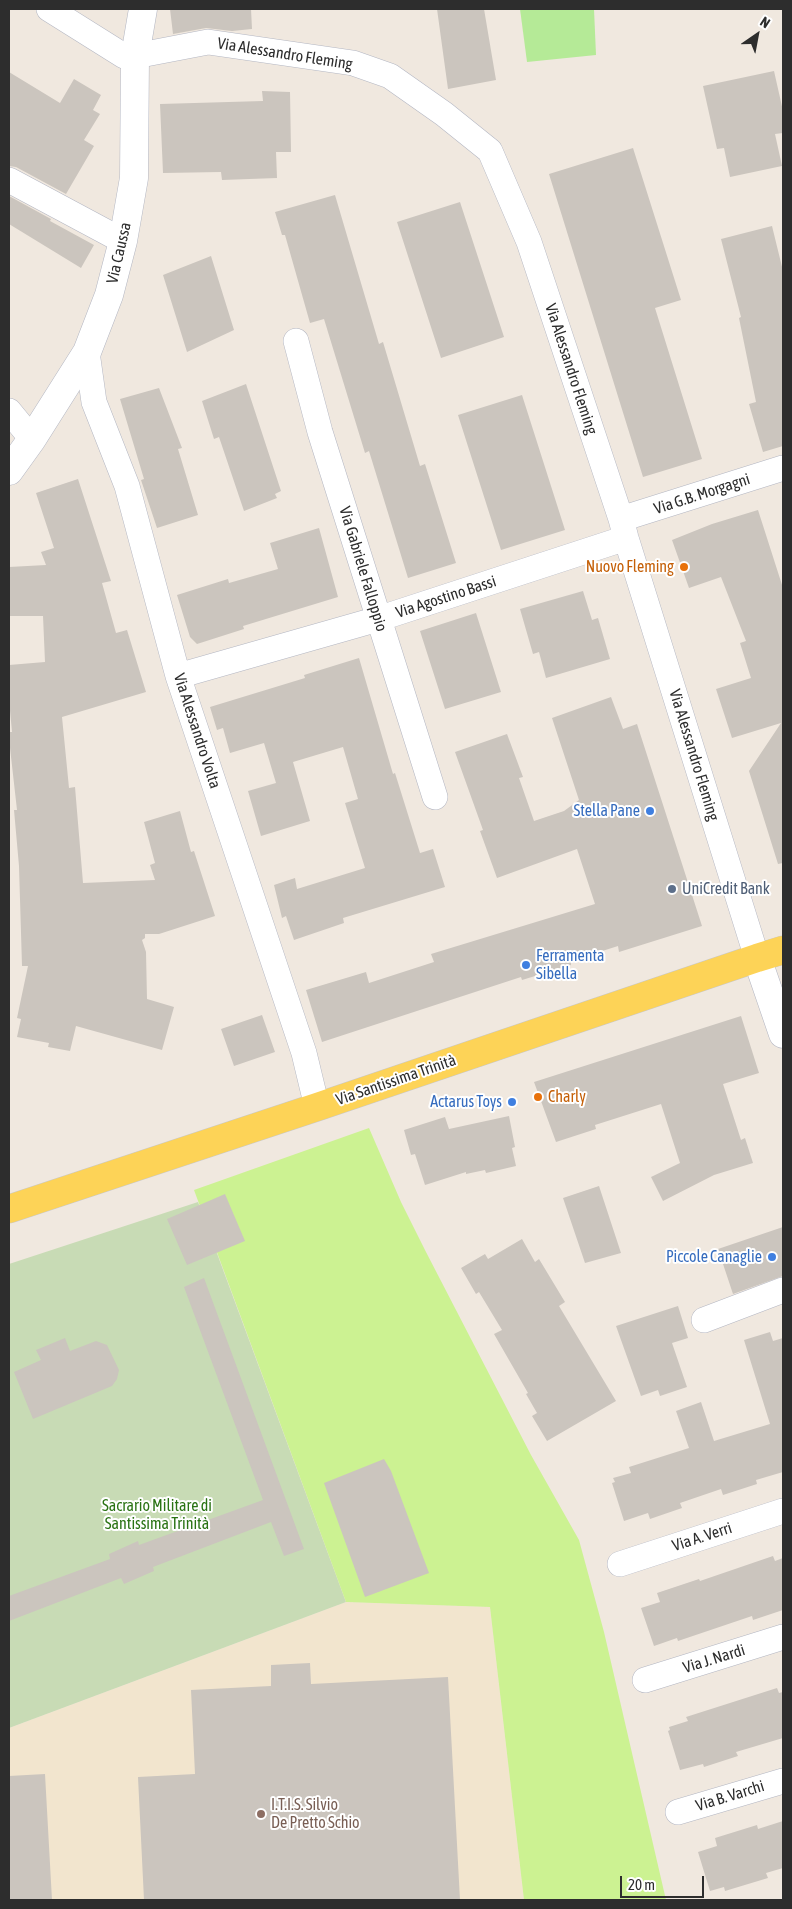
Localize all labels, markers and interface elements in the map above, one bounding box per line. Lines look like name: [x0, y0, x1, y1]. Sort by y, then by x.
north arrow: [732, 10, 782, 60]
text: N: [757, 13, 773, 31]
street label: Via Alessandro Fleming: [216, 34, 354, 74]
street label: Via Caussa: [103, 221, 135, 285]
street label: Via Alessandro Fleming: [541, 301, 601, 437]
street label: Via G.B. Morgagni: [652, 469, 752, 519]
street label: Via Gabriele Falloppio: [335, 504, 391, 634]
place label: Nuovo Fleming: [586, 557, 674, 577]
marker: Nuovo Fleming: [678, 561, 690, 573]
street label: Via Agostino Bassi: [393, 572, 499, 622]
street label: Via Alessandro Volta: [169, 671, 225, 791]
street label: Via Alessandro Fleming: [665, 687, 723, 823]
place label: Stella Pane: [573, 801, 640, 821]
marker: Stella Pane: [644, 805, 656, 817]
place label: UniCredit Bank: [682, 879, 770, 899]
marker: UniCredit Bank: [666, 883, 678, 895]
place label: Ferramenta Sibella: [536, 946, 605, 984]
marker: Ferramenta Sibella: [520, 959, 532, 971]
street label: Via Santissima Trinità: [334, 1051, 458, 1109]
place label: Charly: [548, 1087, 586, 1107]
marker: Charly: [532, 1091, 544, 1103]
place label: Actarus Toys: [430, 1092, 502, 1112]
marker: Actarus Toys: [506, 1096, 518, 1108]
place label: Piccole Canaglie: [666, 1247, 762, 1267]
marker: Piccole Canaglie: [766, 1251, 778, 1263]
park label: Sacrario Militare di Santissima Trinità: [102, 1496, 212, 1534]
street label: Via A. Verri: [670, 1518, 734, 1556]
street label: Via J. Nardi: [681, 1640, 747, 1678]
street label: Via B. Varchi: [693, 1776, 767, 1816]
place label: I.T.I.S. Silvio De Pretto Schio: [271, 1795, 360, 1833]
marker: I.T.I.S. Silvio De Pretto Schio: [255, 1808, 267, 1820]
scale bar: [622, 1866, 706, 1898]
text: 20 m: [628, 1876, 655, 1893]

